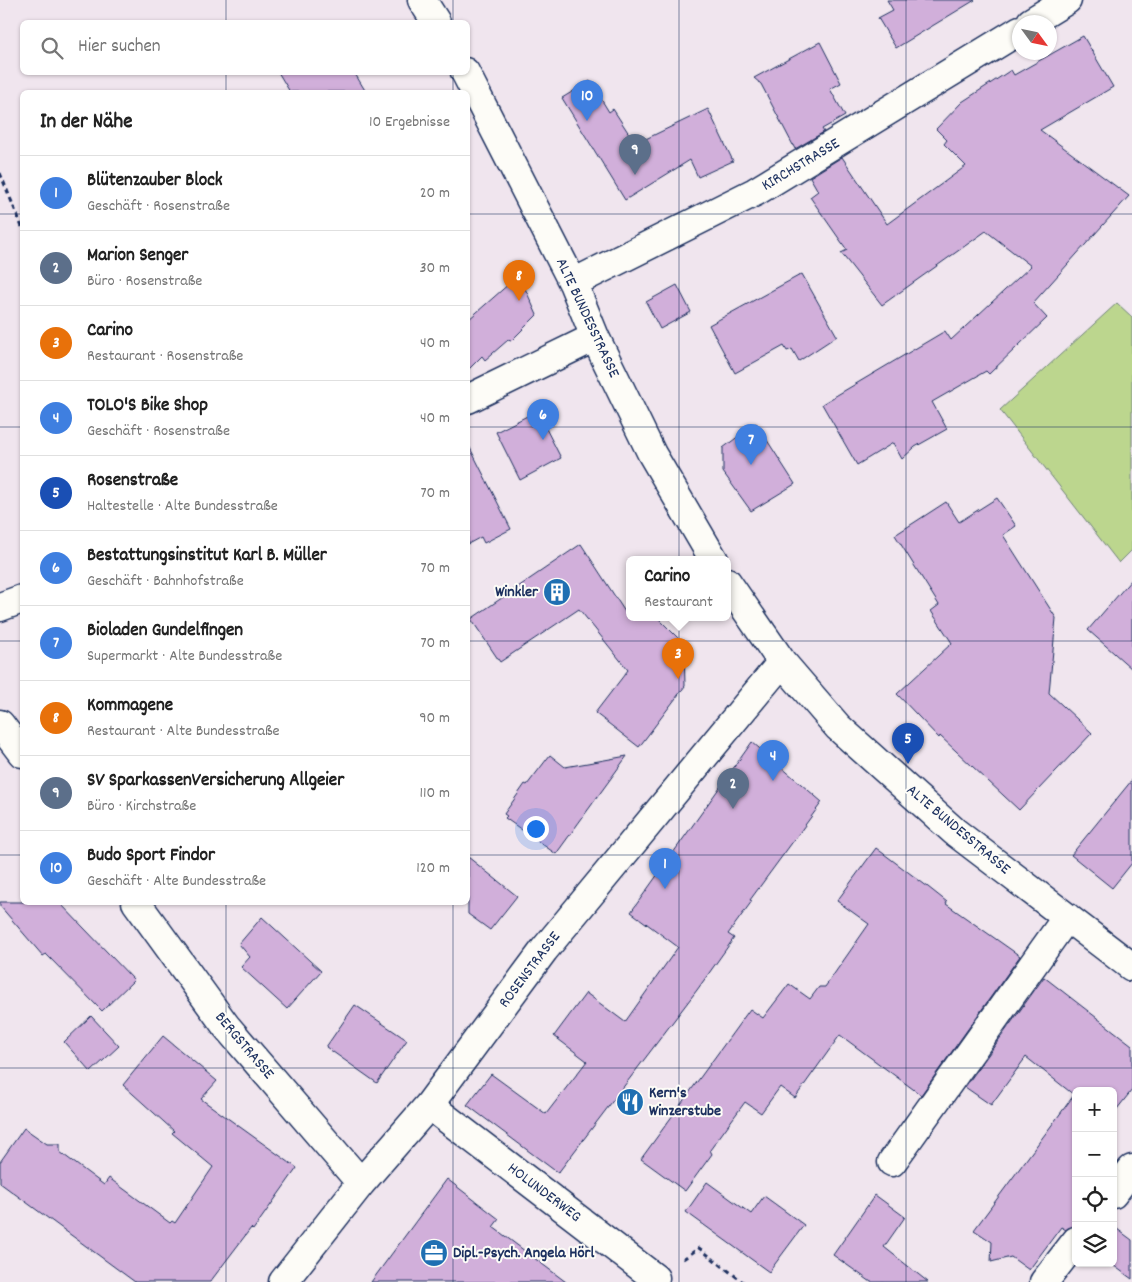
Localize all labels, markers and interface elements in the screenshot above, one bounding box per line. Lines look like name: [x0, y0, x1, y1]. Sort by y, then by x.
north arrow: [1012, 15, 1057, 60]
search box: [20, 20, 470, 75]
icon: search: [38, 34, 66, 62]
text: Hier suchen: [78, 34, 161, 61]
pin: 10: [571, 80, 603, 121]
text: In der Nähe: [40, 108, 132, 138]
text: 10 Ergebnisse: [369, 111, 450, 134]
street label: KIRCHSTRASSE: [758, 132, 845, 197]
pin: 9: [619, 134, 651, 175]
text: Blütenzauber Block: [87, 168, 223, 195]
text: 1: [54, 182, 58, 205]
text: 20 m: [420, 182, 450, 205]
text: Geschäft · Rosenstraße: [87, 195, 230, 218]
text: Marion Senger: [87, 243, 188, 270]
street label: ALTE BUNDESSTRASSE: [549, 254, 625, 382]
text: 2: [53, 257, 60, 280]
text: 30 m: [420, 257, 450, 280]
pin: 8: [503, 260, 535, 301]
text: Büro · Rosenstraße: [87, 270, 202, 293]
text: Carino: [87, 318, 133, 345]
text: 3: [52, 332, 60, 355]
text: 40 m: [420, 332, 450, 355]
text: Restaurant · Rosenstraße: [87, 345, 243, 368]
text: TOLO'S Bike Shop: [87, 393, 208, 420]
pin: 6: [527, 399, 559, 440]
text: 4: [53, 407, 59, 430]
text: 40 m: [420, 407, 450, 430]
text: Geschäft · Rosenstraße: [87, 420, 230, 443]
pin: 7: [735, 424, 767, 465]
text: Rosenstraße: [87, 468, 178, 495]
text: 5: [52, 482, 60, 505]
text: 70 m: [420, 482, 450, 505]
text: Haltestelle · Alte Bundesstraße: [87, 495, 278, 518]
text: Bestattungsinstitut Karl B. Müller: [87, 543, 327, 570]
popup: [626, 556, 731, 621]
text: 6: [52, 557, 60, 580]
text: 70 m: [420, 557, 450, 580]
text: Carino: [644, 564, 690, 591]
text: Geschäft · Bahnhofstraße: [87, 570, 244, 593]
building icon: Winkler: [542, 577, 572, 607]
place label: Winkler: [495, 581, 539, 604]
text: Restaurant: [644, 591, 713, 614]
text: Bioladen Gundelfingen: [87, 618, 243, 645]
text: 7: [53, 632, 59, 655]
text: 70 m: [420, 632, 450, 655]
pin: 3: [662, 638, 694, 679]
text: Supermarkt · Alte Bundesstraße: [87, 645, 282, 668]
text: Kommagene: [87, 693, 173, 720]
text: 8: [53, 707, 59, 730]
text: 90 m: [419, 707, 450, 730]
text: Restaurant · Alte Bundesstraße: [87, 720, 280, 743]
pin: 5: [892, 723, 924, 764]
pin: 4: [757, 740, 789, 781]
text: SV SparkassenVersicherung Allgeier: [87, 768, 344, 795]
pin: 2: [717, 768, 749, 809]
street label: ALTE BUNDESSTRASSE: [901, 779, 1016, 881]
text: 9: [52, 782, 60, 805]
text: 110 m: [420, 782, 450, 805]
text: Büro · Kirchstraße: [87, 795, 196, 818]
your location: [523, 816, 549, 842]
text: Budo Sport Findor: [87, 843, 215, 870]
pin: 1: [649, 848, 681, 889]
text: 10: [50, 857, 62, 880]
text: 120 m: [416, 857, 450, 880]
text: Geschäft · Alte Bundesstraße: [87, 870, 266, 893]
street label: ROSENSTRASSE: [494, 926, 567, 1013]
street label: BERGSTRASSE: [209, 1007, 280, 1085]
place label: Kern's Winzerstube: [649, 1082, 721, 1123]
restaurant icon: Kern's Winzerstube: [615, 1087, 645, 1117]
map controls: [1072, 1087, 1117, 1267]
button: +: [1072, 1087, 1117, 1132]
button: −: [1072, 1132, 1117, 1177]
street label: HOLUNDERWEG: [502, 1158, 586, 1228]
button: locate: [1072, 1177, 1117, 1222]
button: layers: [1072, 1222, 1117, 1267]
office icon: Dipl.-Psych. Angela Hörl: [419, 1238, 449, 1268]
place label: Dipl.-Psych. Angela Hörl: [453, 1242, 594, 1265]

